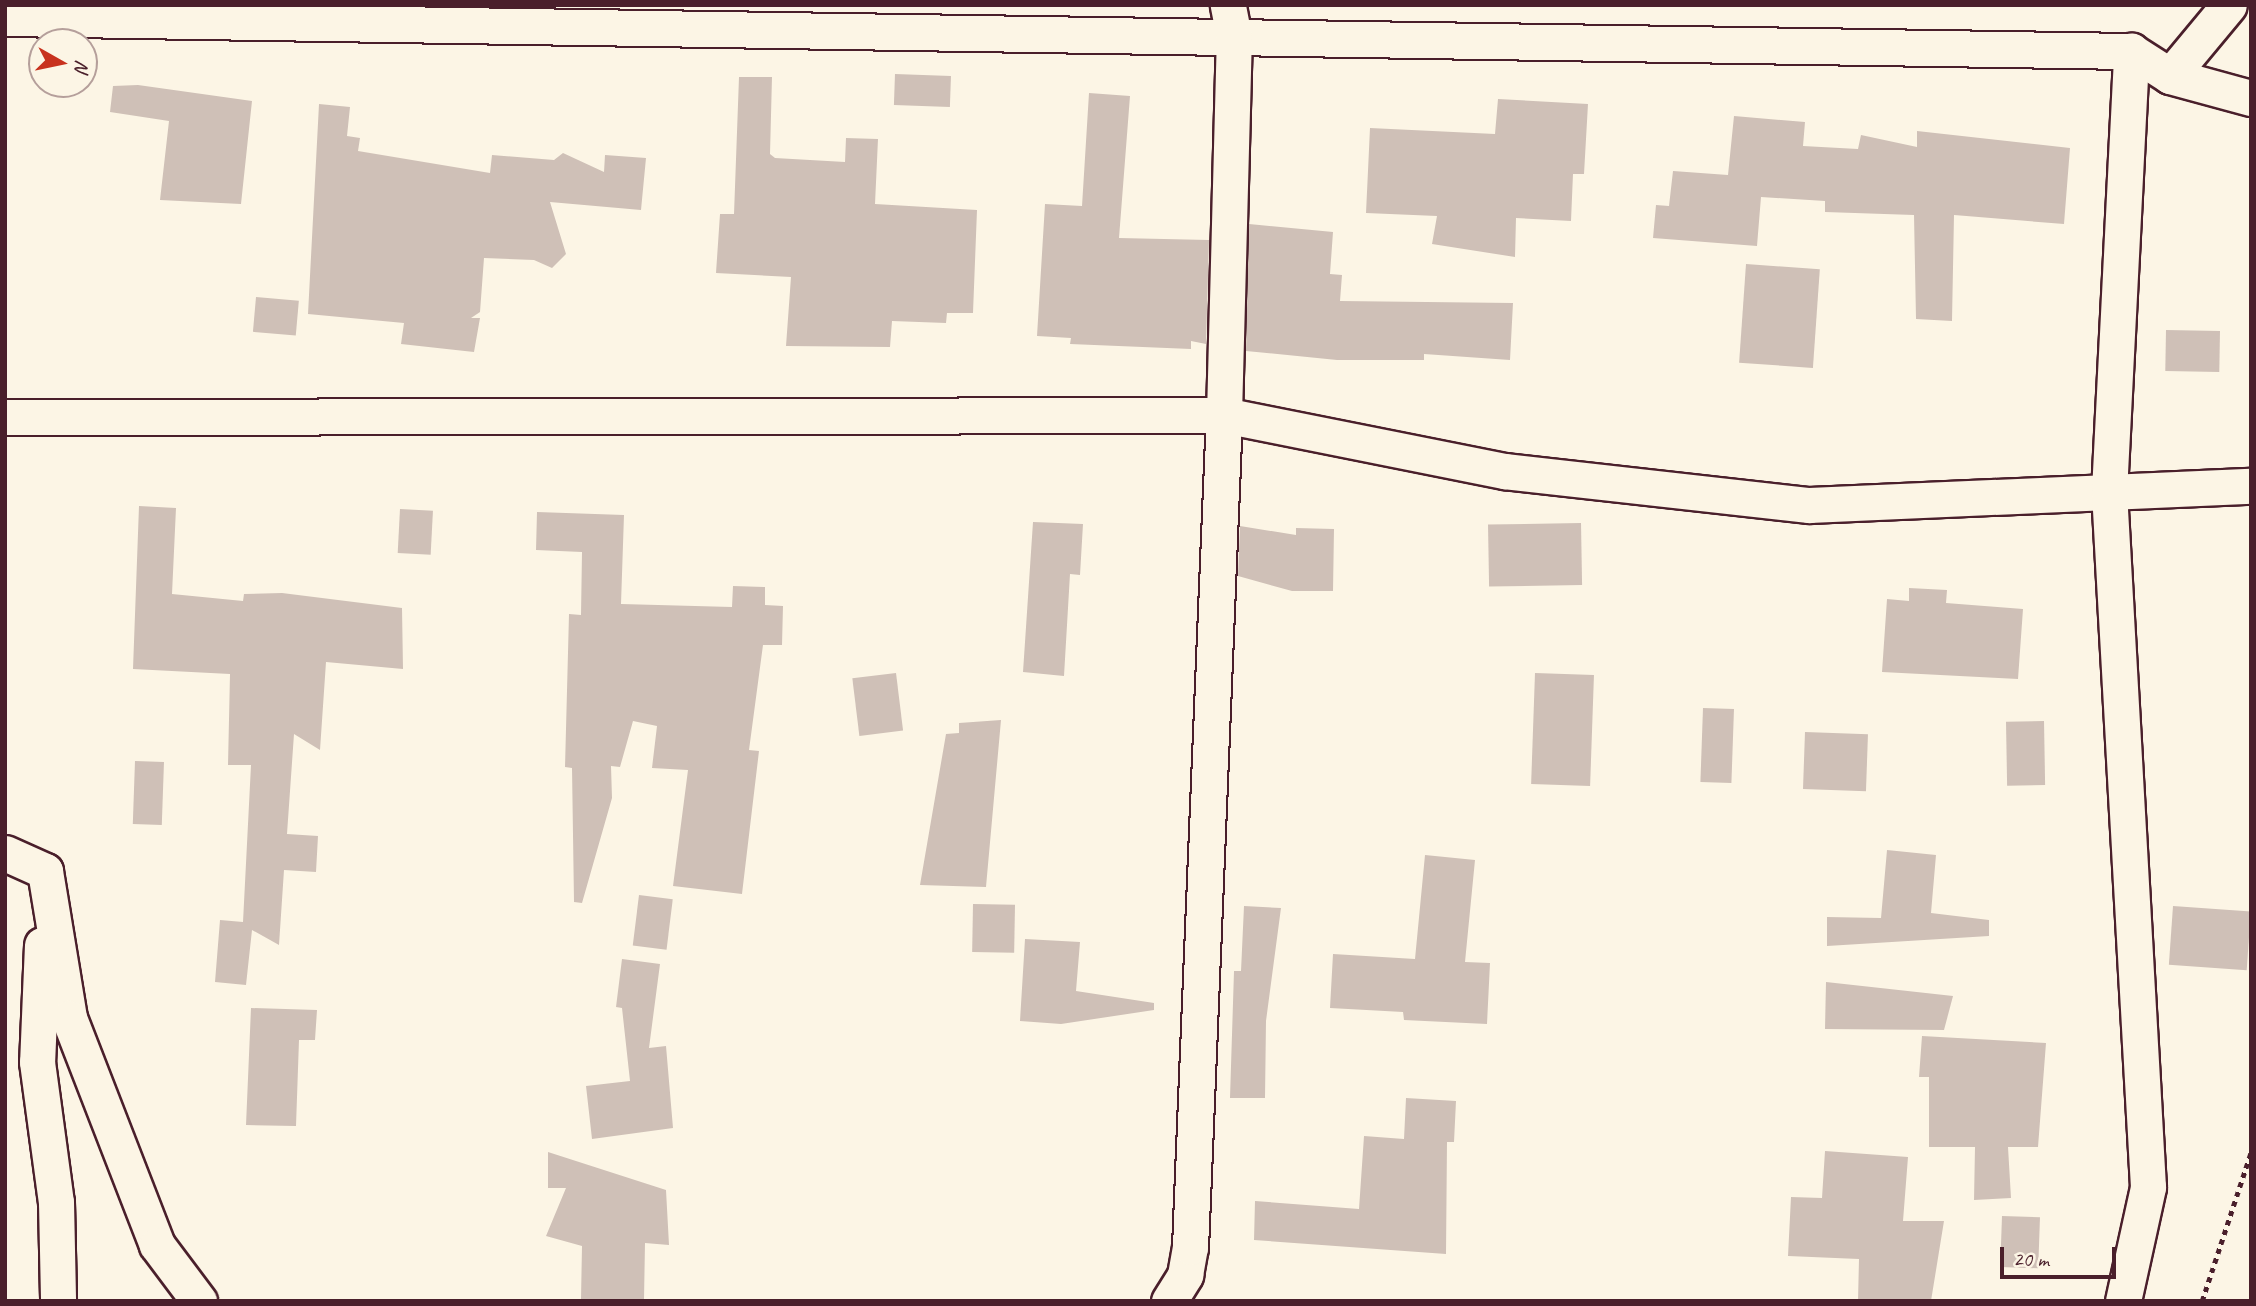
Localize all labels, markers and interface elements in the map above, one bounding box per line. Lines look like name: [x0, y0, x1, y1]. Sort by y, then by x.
north arrow: [28, 28, 98, 98]
text: N: [69, 58, 95, 74]
scale bar: [2004, 1232, 2120, 1276]
text: 20 m: [2013, 1246, 2049, 1272]

